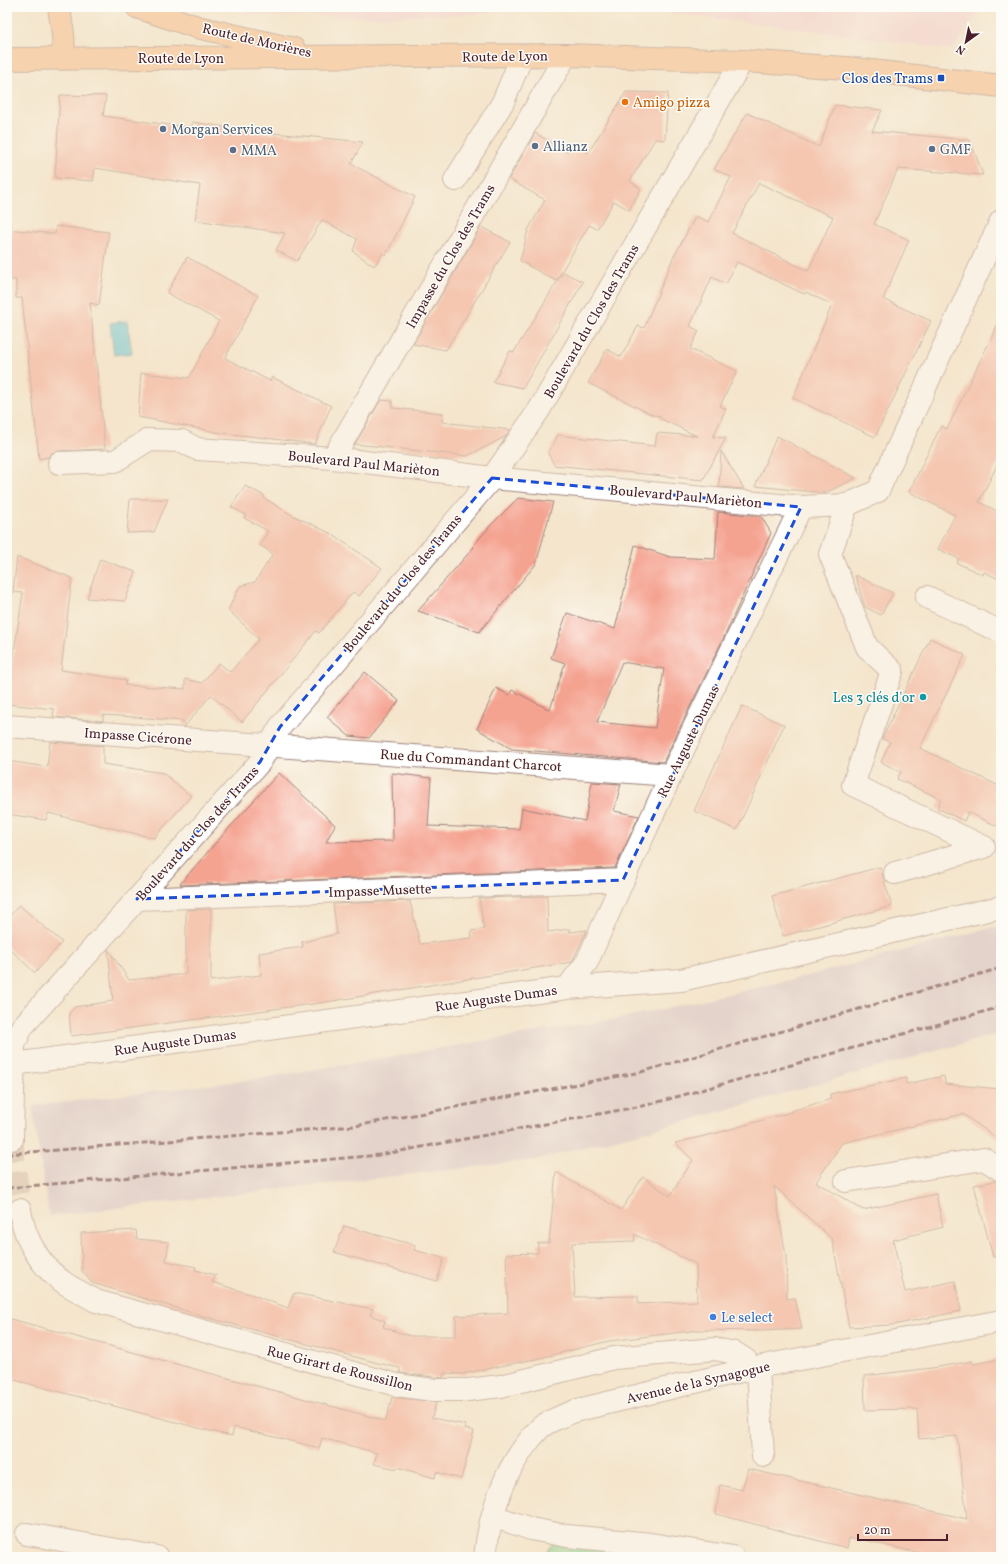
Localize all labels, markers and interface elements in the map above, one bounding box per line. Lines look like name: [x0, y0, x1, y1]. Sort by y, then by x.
street label: Route de Morières: [200, 20, 313, 63]
north arrow: [946, 22, 986, 62]
text: N: [954, 41, 969, 58]
street label: Route de Lyon: [462, 47, 548, 68]
street label: Route de Lyon: [138, 50, 224, 69]
place label: Clos des Trams: [842, 70, 933, 89]
marker: Clos des Trams: [936, 73, 946, 83]
place label: Amigo pizza: [633, 94, 710, 113]
marker: Amigo pizza: [620, 97, 630, 107]
place label: Morgan Services: [171, 121, 273, 140]
marker: Morgan Services: [158, 124, 168, 134]
place label: Allianz: [543, 138, 588, 157]
marker: Allianz: [530, 141, 540, 151]
place label: GMF: [940, 141, 971, 160]
place label: MMA: [241, 142, 277, 161]
marker: GMF: [927, 144, 937, 154]
marker: MMA: [228, 145, 238, 155]
street label: Impasse du Clos des Trams: [402, 181, 500, 332]
street label: Boulevard du Clos des Trams: [540, 241, 644, 403]
street label: Boulevard Paul Marièton: [287, 447, 441, 482]
street label: Boulevard Paul Marièton: [609, 481, 763, 514]
street label: Boulevard du Clos des Trams: [339, 511, 467, 657]
street label: Rue Auguste Dumas: [654, 682, 725, 801]
place label: Les 3 clés d'or: [833, 689, 915, 708]
marker: Les 3 clés d'or: [918, 692, 928, 702]
street label: Impasse Cicérone: [83, 724, 193, 751]
street label: Rue du Commandant Charcot: [379, 746, 562, 777]
street label: Boulevard du Clos des Trams: [132, 762, 264, 906]
street label: Impasse Musette: [328, 880, 432, 903]
street label: Rue Auguste Dumas: [434, 982, 558, 1017]
street label: Rue Auguste Dumas: [113, 1026, 237, 1061]
place label: Le select: [721, 1309, 773, 1328]
marker: Le select: [708, 1312, 718, 1322]
street label: Rue Girart de Roussillon: [265, 1342, 415, 1397]
street label: Avenue de la Synagogue: [625, 1358, 772, 1409]
scale bar: [858, 1516, 947, 1542]
text: 20 m: [864, 1523, 891, 1539]

